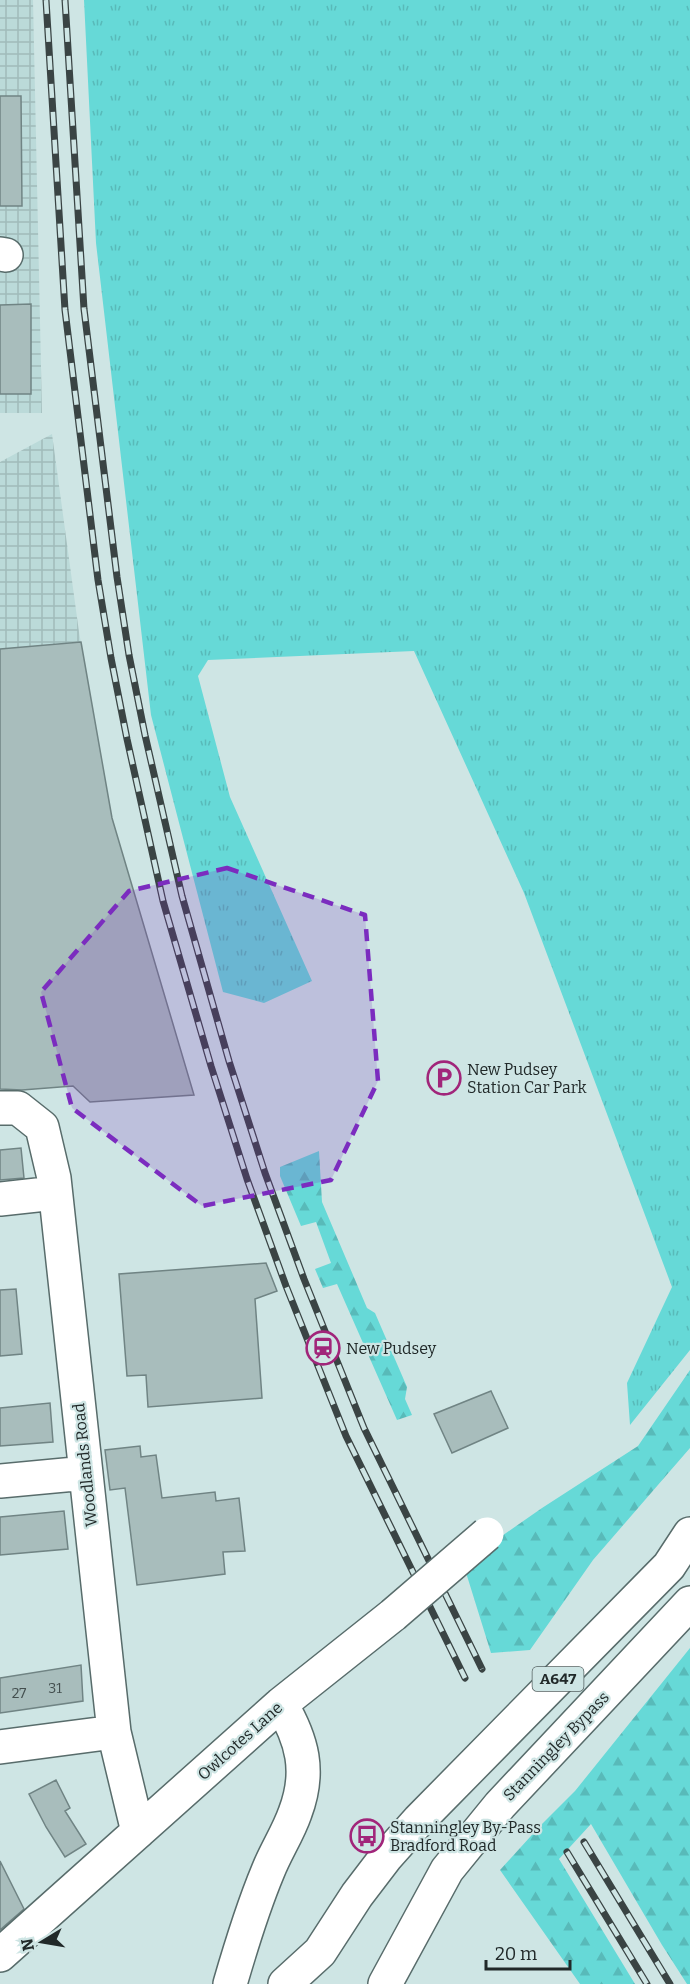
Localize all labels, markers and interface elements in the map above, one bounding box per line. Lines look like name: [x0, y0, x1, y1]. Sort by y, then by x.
parking icon: New Pudsey Station Car Park: [426, 1060, 462, 1096]
place label: New Pudsey Station Car Park: [467, 1060, 587, 1097]
station icon: New Pudsey: [305, 1330, 341, 1366]
place label: New Pudsey: [346, 1339, 437, 1358]
street label: Woodlands Road: [69, 1402, 101, 1528]
road number: A647: [532, 1667, 584, 1691]
house number: 31: [48, 1680, 62, 1697]
house number: 27: [12, 1685, 26, 1702]
street label: Stanningley Bypass: [499, 1688, 613, 1804]
street label: Owlcotes Lane: [194, 1698, 286, 1784]
bus stop icon: Stanningley By-Pass Bradford Road: [349, 1818, 385, 1854]
place label: Stanningley By-Pass Bradford Road: [390, 1818, 541, 1855]
north arrow: [12, 1912, 72, 1972]
scale bar: [486, 1933, 570, 1971]
text: N: [17, 1937, 38, 1953]
text: 20 m: [495, 1943, 537, 1965]

